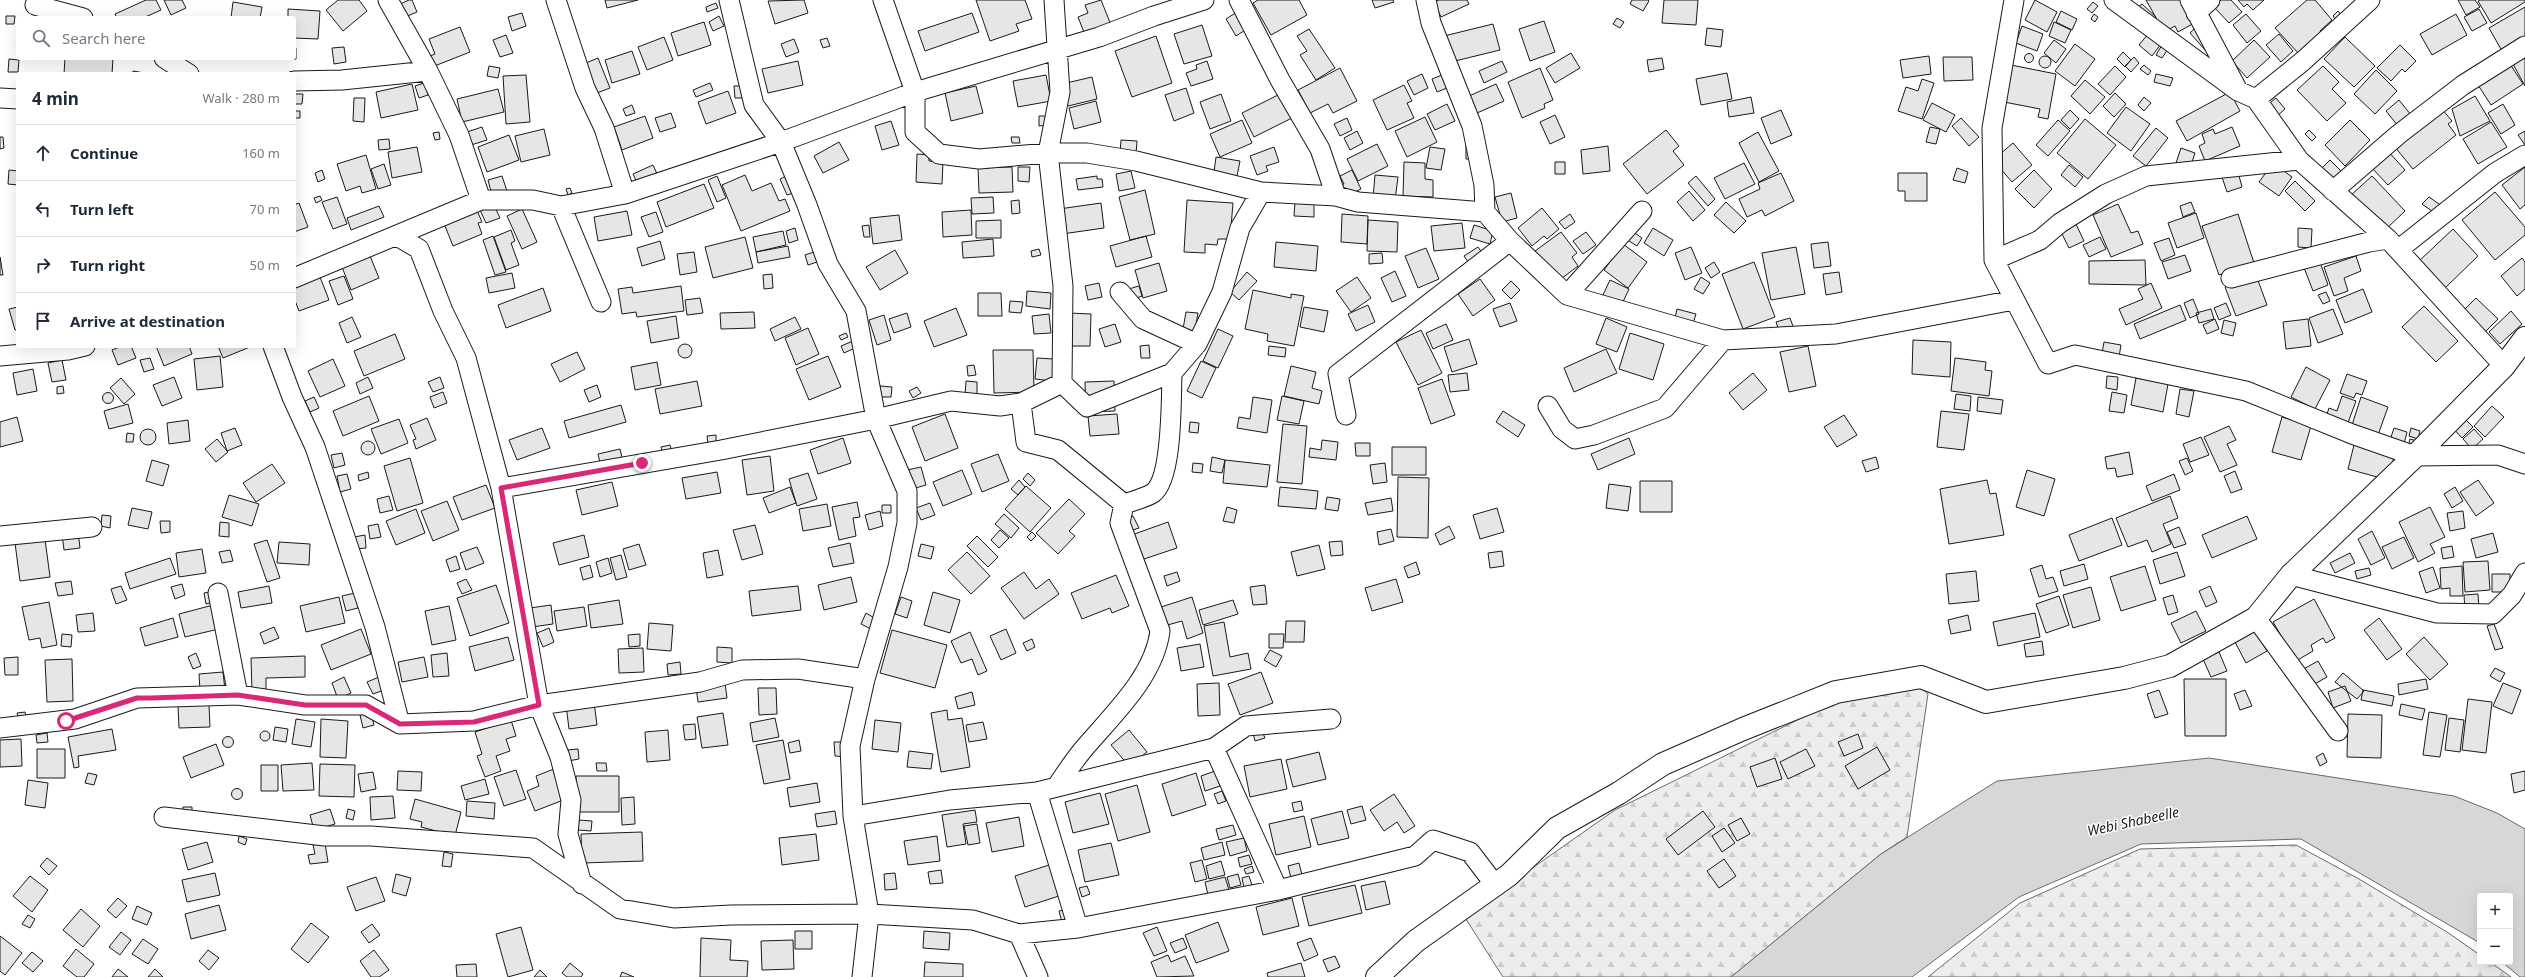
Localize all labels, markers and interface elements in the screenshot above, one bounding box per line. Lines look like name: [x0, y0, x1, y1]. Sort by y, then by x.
search box: [16, 16, 296, 60]
icon: search: [30, 27, 52, 49]
text: Search here: [62, 28, 145, 48]
text: 4 min: [32, 87, 79, 110]
text: Walk · 280 m: [202, 89, 280, 107]
icon: ahead: [32, 142, 54, 164]
text: Continue: [70, 143, 138, 163]
text: 160 m: [242, 144, 280, 162]
icon: left: [32, 198, 54, 220]
text: Turn left: [70, 199, 134, 219]
text: 70 m: [250, 200, 280, 218]
icon: right: [32, 254, 54, 276]
text: Turn right: [70, 255, 145, 275]
text: 50 m: [250, 256, 280, 274]
icon: arrive: [32, 310, 54, 332]
text: Arrive at destination: [70, 311, 225, 331]
route end: [633, 454, 651, 472]
route start: [57, 712, 75, 730]
water label: Webi Shabeelle: [2085, 802, 2181, 840]
map controls: [2477, 893, 2513, 965]
button: +: [2477, 893, 2513, 929]
button: −: [2477, 929, 2513, 965]

